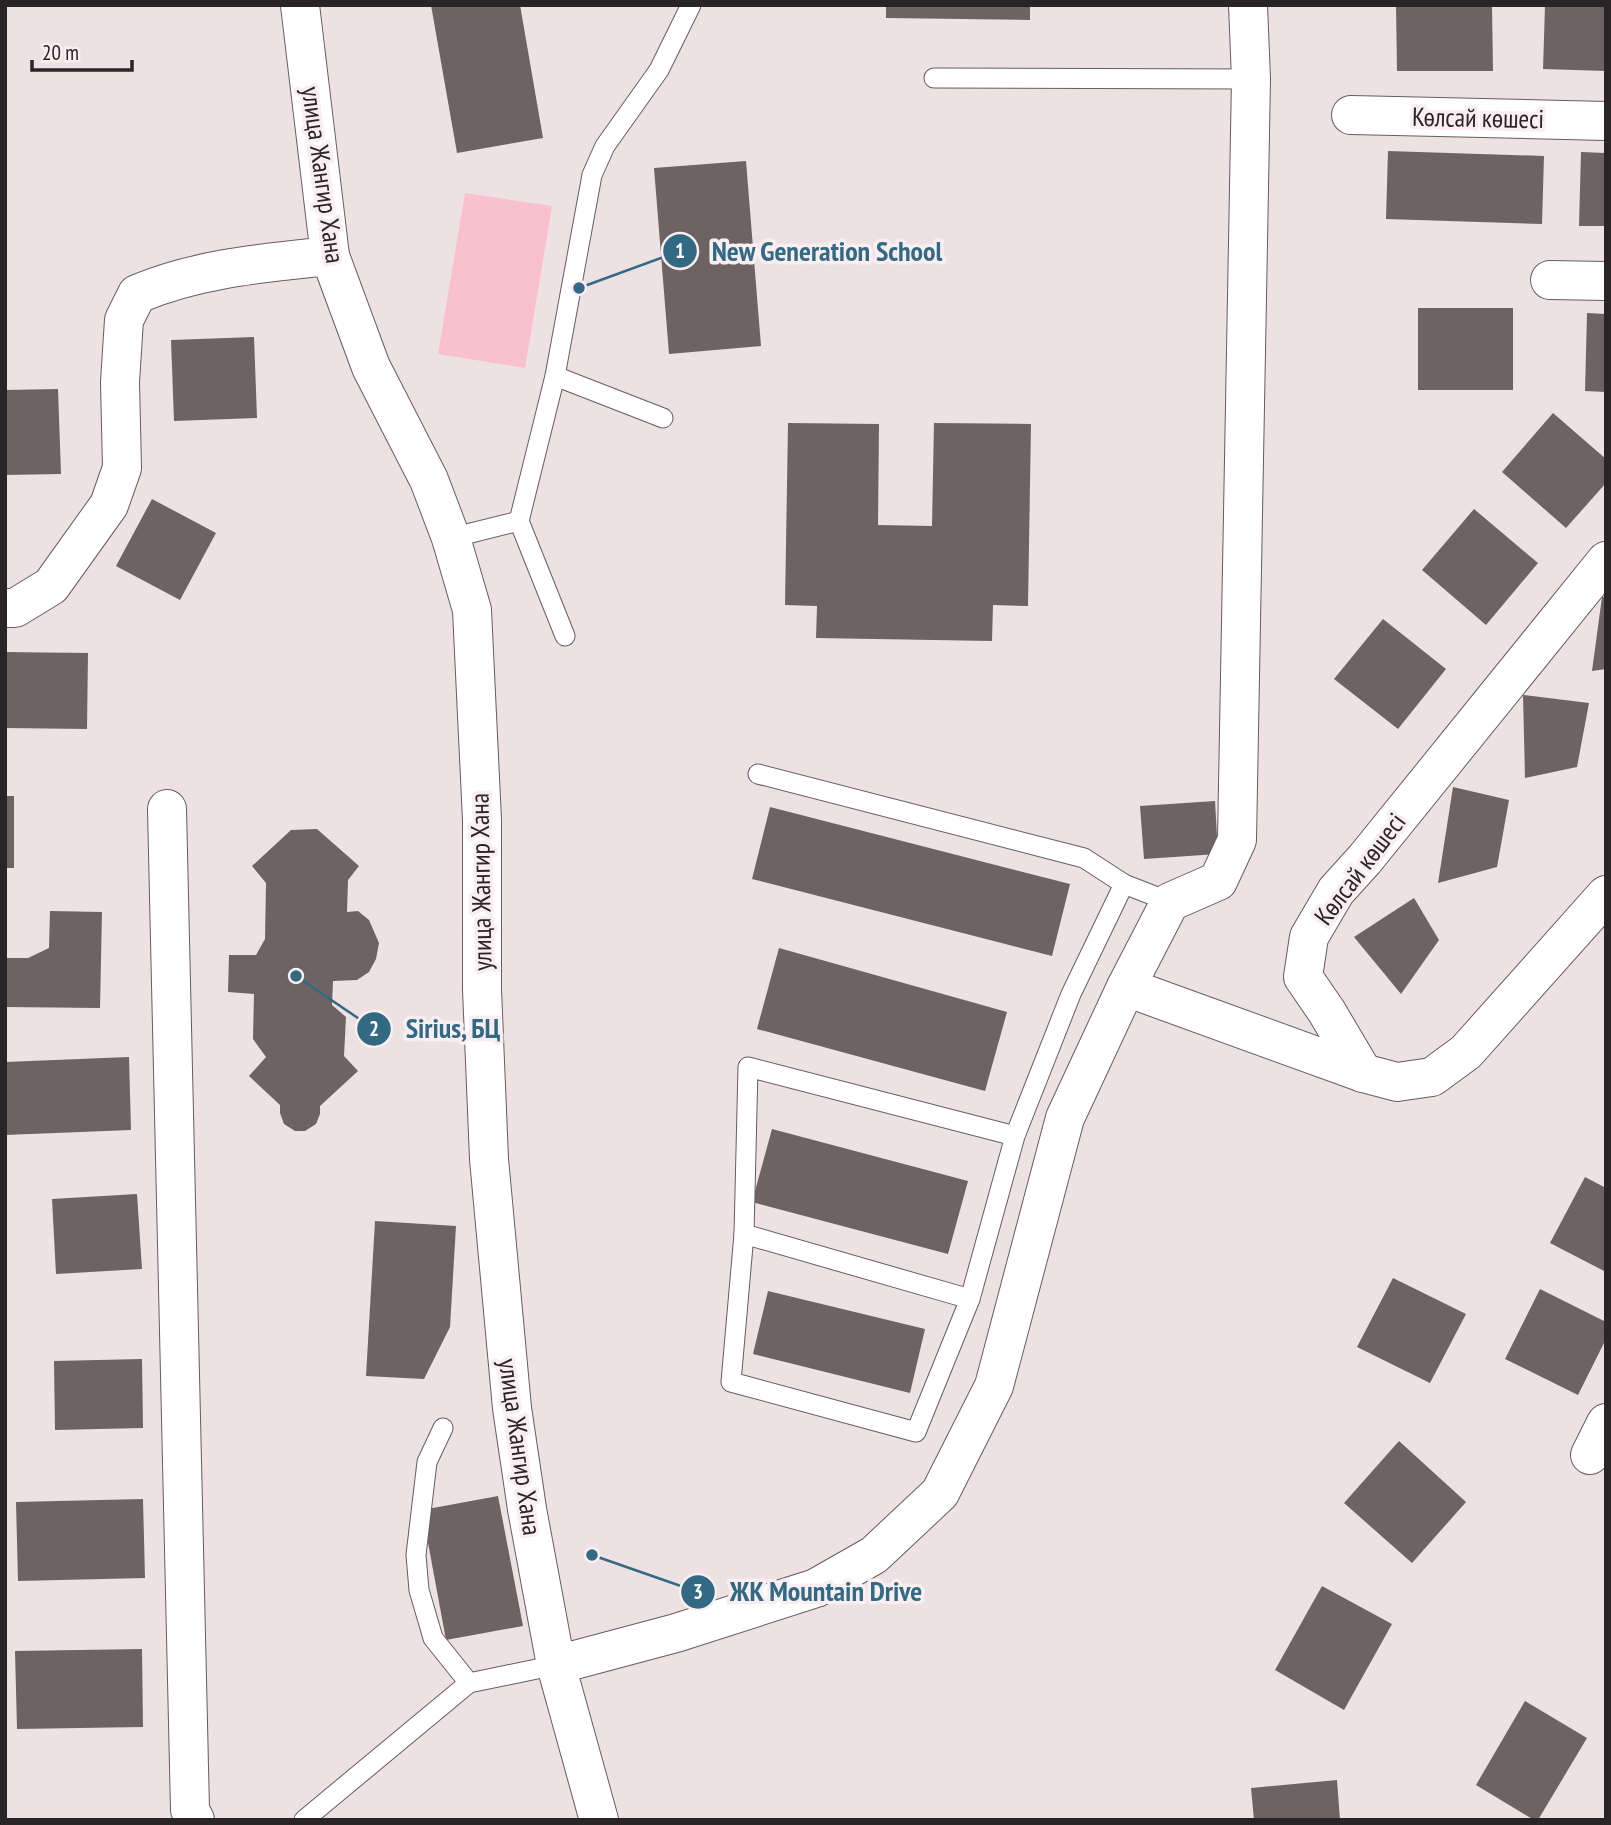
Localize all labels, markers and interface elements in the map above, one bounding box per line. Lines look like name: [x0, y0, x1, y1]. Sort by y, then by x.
scale bar: [32, 28, 131, 72]
text: 20 m: [42, 39, 79, 66]
street label: улица Жангир Хана: [295, 84, 352, 265]
street label: Көлсай көшесі: [1412, 100, 1544, 135]
callout: New Generation School: [662, 227, 957, 276]
text: New Generation School: [712, 232, 943, 269]
text: 1: [675, 237, 685, 264]
street label: улица Жангир Хана: [462, 793, 499, 971]
street label: Көлсай көшесі: [1307, 806, 1412, 931]
callout: Sirius, БЦ: [356, 1004, 516, 1053]
text: Sirius, БЦ: [406, 1009, 501, 1046]
text: 2: [369, 1015, 379, 1042]
street label: улица Жангир Хана: [492, 1356, 549, 1537]
callout: ЖК Mountain Drive: [681, 1567, 937, 1616]
text: ЖК Mountain Drive: [729, 1572, 922, 1609]
text: 3: [693, 1578, 703, 1605]

